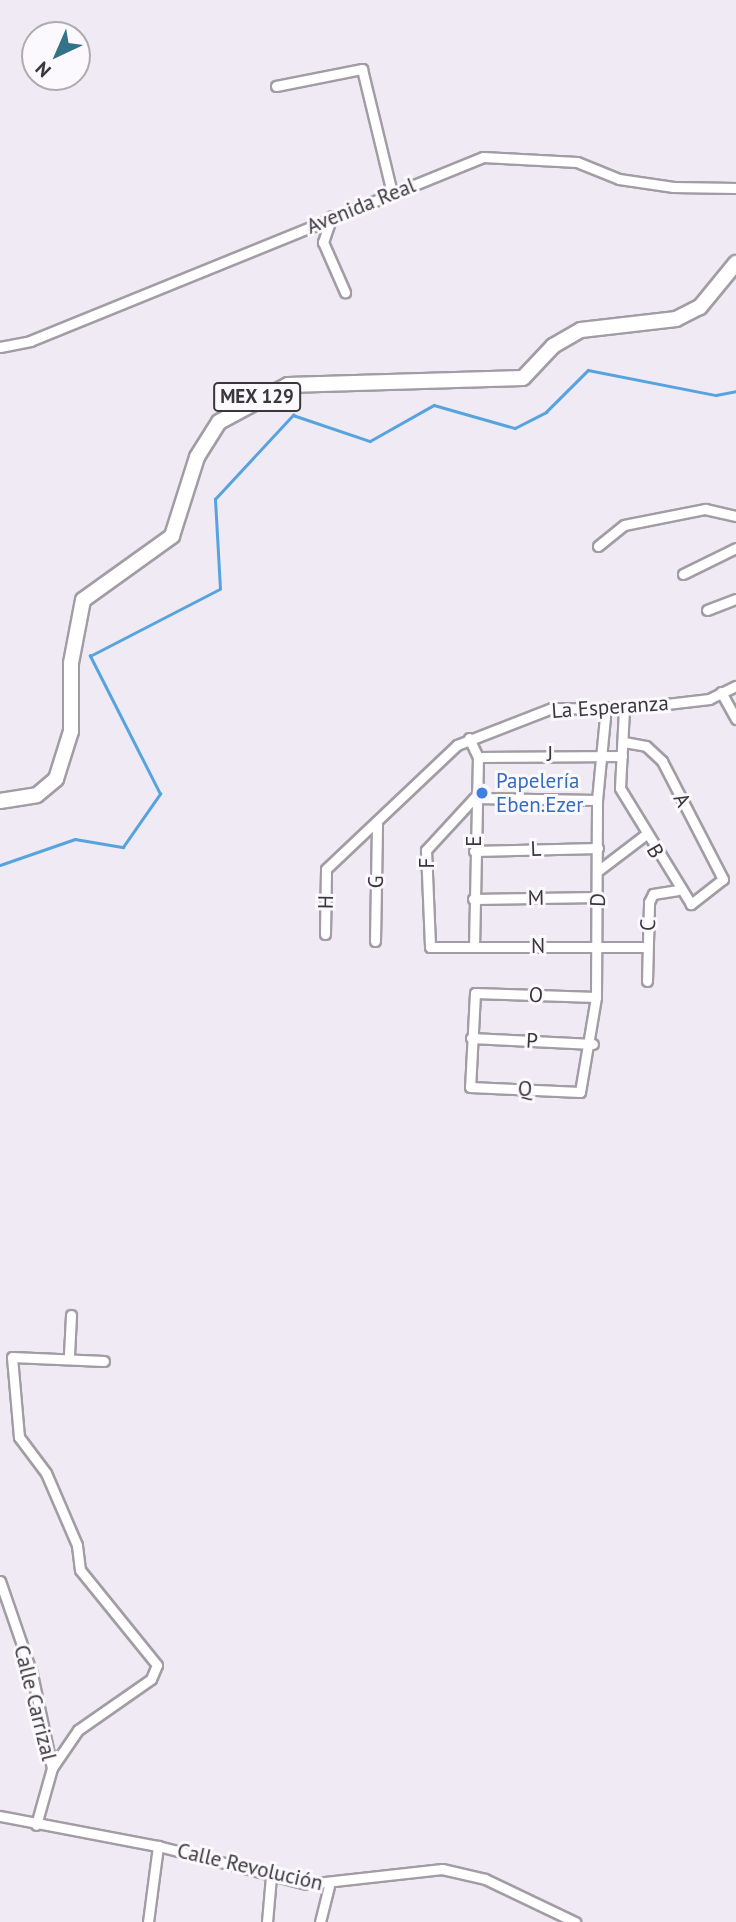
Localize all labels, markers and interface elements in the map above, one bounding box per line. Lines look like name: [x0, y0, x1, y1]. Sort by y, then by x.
north arrow: [21, 21, 91, 91]
text: N: [30, 57, 56, 83]
street label: Avenida Real: [303, 173, 419, 239]
road number: MEX 129: [212, 382, 302, 412]
street label: La Esperanza: [551, 690, 669, 724]
street label: J: [547, 741, 553, 767]
place label: Papelería Eben.Ezer: [496, 768, 583, 818]
marker: Papelería Eben.Ezer: [474, 785, 490, 801]
street label: A: [668, 789, 696, 811]
street label: E: [461, 835, 487, 847]
street label: L: [530, 836, 542, 862]
street label: B: [641, 839, 669, 863]
street label: F: [414, 858, 440, 868]
street label: G: [363, 875, 389, 889]
street label: M: [527, 885, 545, 911]
street label: D: [585, 893, 611, 907]
street label: H: [313, 895, 339, 909]
street label: C: [635, 918, 661, 932]
street label: N: [531, 933, 545, 959]
street label: O: [528, 982, 544, 1008]
street label: P: [525, 1028, 539, 1054]
street label: Q: [517, 1076, 533, 1102]
street label: Calle Carrizal: [8, 1642, 62, 1764]
street label: Calle Revolución: [175, 1838, 325, 1896]

